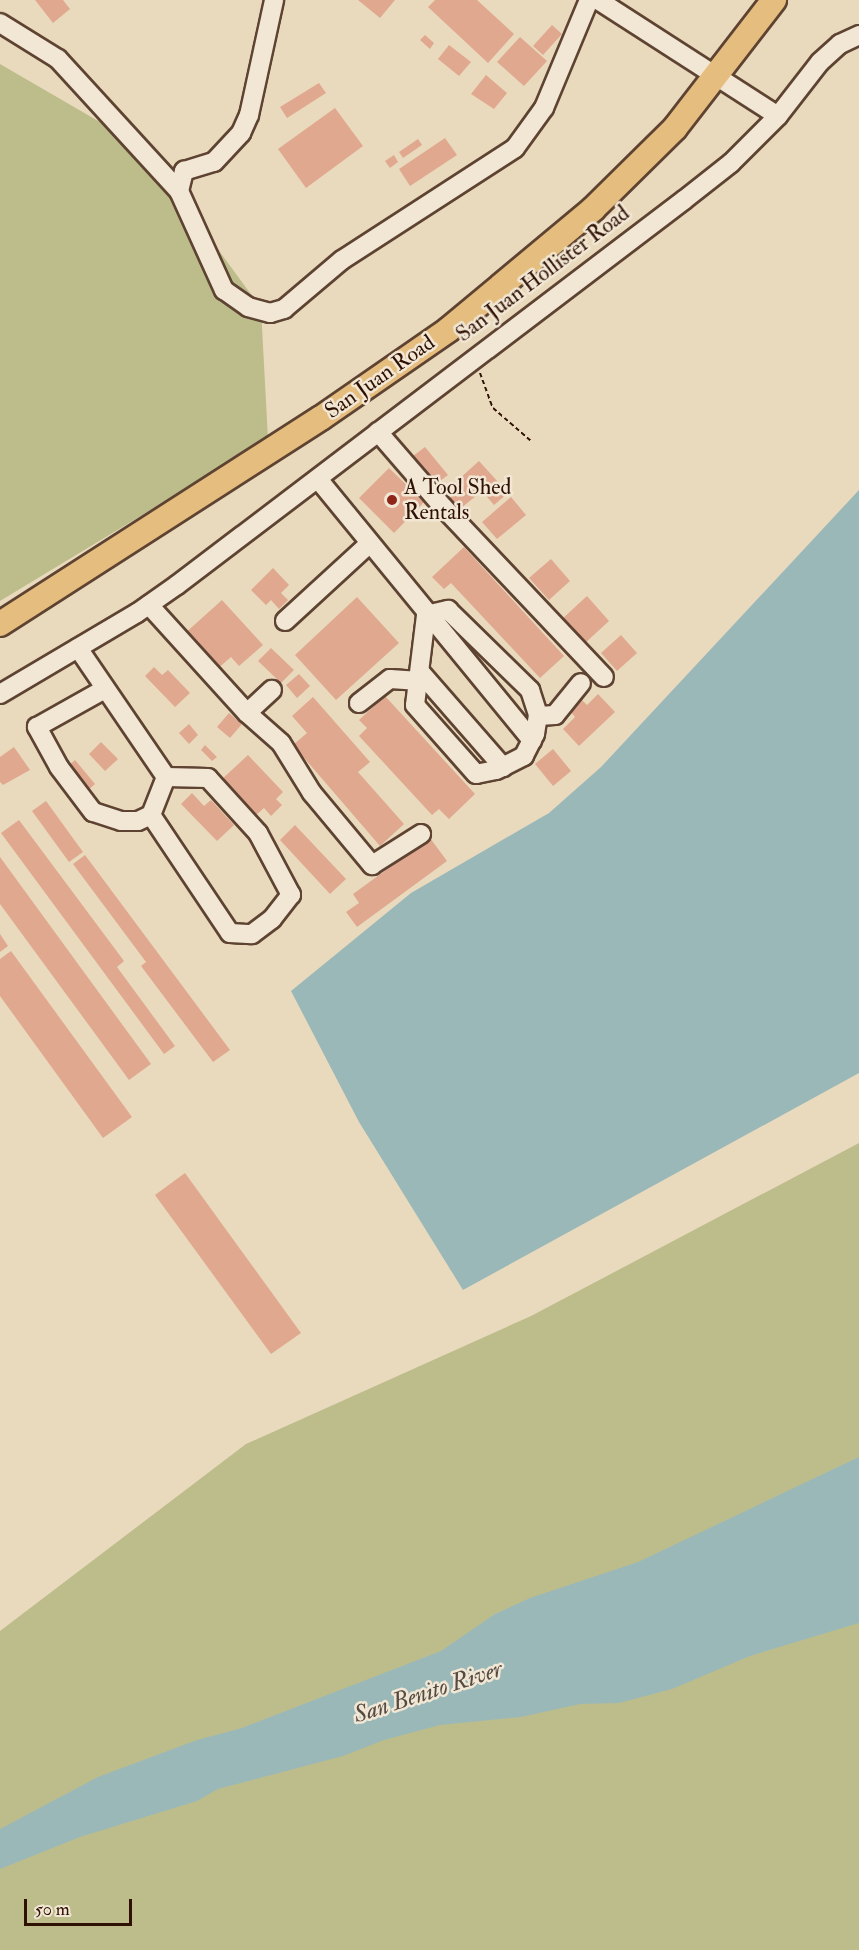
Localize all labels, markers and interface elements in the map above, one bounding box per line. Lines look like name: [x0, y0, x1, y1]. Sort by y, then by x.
street label: San Juan Hollister Road: [451, 200, 635, 348]
street label: San Juan Road: [320, 329, 440, 425]
place label: A Tool Shed Rentals: [404, 474, 511, 526]
marker: A Tool Shed Rentals: [385, 493, 399, 507]
water label: San Benito River: [350, 1654, 506, 1730]
scale bar: [27, 1887, 135, 1925]
text: 50 m: [35, 1898, 70, 1921]

